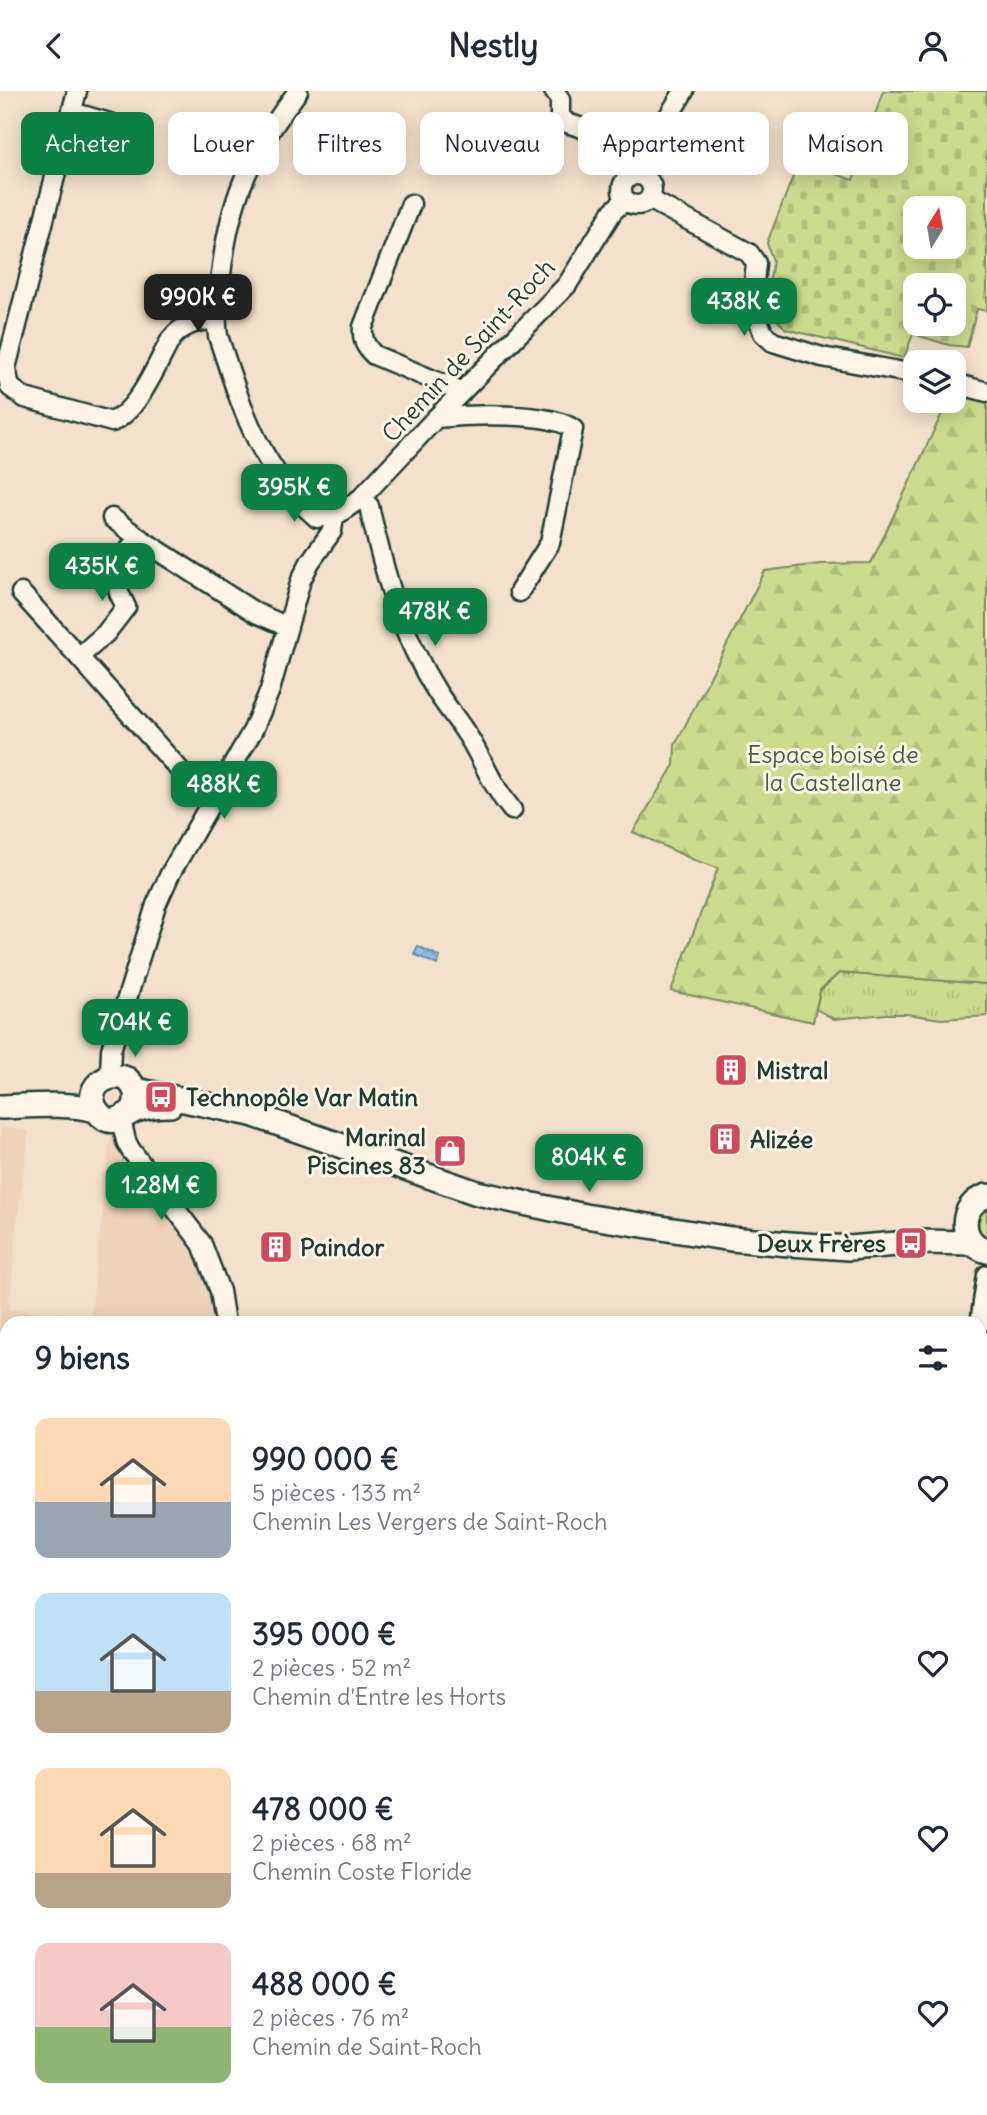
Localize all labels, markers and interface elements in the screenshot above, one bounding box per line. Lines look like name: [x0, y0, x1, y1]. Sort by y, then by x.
text: Nestly: [449, 25, 538, 66]
icon: back: [35, 27, 73, 65]
icon: person: [914, 27, 952, 65]
chip: Acheter: [21, 112, 154, 175]
chip: Louer: [168, 112, 279, 175]
chip: Filtres: [293, 112, 406, 175]
chip: Nouveau: [420, 112, 564, 175]
chip: Appartement: [578, 112, 769, 175]
chip: Maison: [783, 112, 908, 175]
north arrow: [903, 196, 966, 259]
map controls: [903, 196, 966, 413]
street label: Chemin de Saint-Roch: [375, 252, 561, 448]
button: locate: [903, 273, 966, 336]
pin: 990K €: [141, 275, 255, 334]
pin: 438K €: [687, 279, 801, 338]
text: 990K €: [160, 282, 236, 311]
text: 438K €: [707, 286, 781, 315]
button: layers: [903, 350, 966, 413]
pin: 395K €: [237, 465, 351, 524]
text: 395K €: [257, 472, 331, 501]
pin: 435K €: [45, 543, 159, 603]
text: 435K €: [65, 551, 139, 580]
pin: 478K €: [378, 589, 492, 648]
text: 478K €: [399, 596, 471, 625]
park label: Espace boisé de la Castellane: [747, 739, 919, 797]
pin: 488K €: [167, 761, 281, 821]
text: 488K €: [187, 769, 261, 798]
pin: 704K €: [78, 999, 192, 1059]
text: 704K €: [98, 1007, 172, 1036]
building icon: Mistral: [712, 1051, 750, 1089]
place label: Mistral: [756, 1055, 828, 1085]
bus stop icon: Technopôle Var Matin: [142, 1078, 180, 1116]
place label: Technopôle Var Matin: [186, 1082, 418, 1112]
building icon: Alizée: [706, 1120, 744, 1158]
place label: Marinal Piscines 83: [307, 1122, 426, 1180]
place label: Alizée: [750, 1124, 813, 1154]
shop icon: Marinal Piscines 83: [431, 1132, 469, 1170]
pin: 804K €: [532, 1135, 646, 1194]
text: 804K €: [551, 1142, 627, 1171]
pin: 1.28M €: [96, 1163, 226, 1222]
text: 1.28M €: [122, 1170, 200, 1199]
bus stop icon: Deux Frères: [892, 1224, 930, 1262]
building icon: Paindor: [257, 1228, 295, 1266]
place label: Deux Frères: [757, 1228, 886, 1258]
place label: Paindor: [300, 1232, 384, 1262]
text: 9 biens: [35, 1339, 130, 1377]
icon: filters: [914, 1339, 952, 1377]
text: 990 000 €: [252, 1440, 399, 1478]
icon: home: [91, 1446, 175, 1530]
icon: heart: [914, 1469, 952, 1507]
text: 5 pièces · 133 m²: [252, 1478, 421, 1507]
text: Chemin Les Vergers de Saint-Roch: [252, 1507, 608, 1536]
text: 395 000 €: [252, 1615, 396, 1653]
icon: home: [91, 1621, 175, 1705]
icon: heart: [914, 1644, 952, 1682]
text: 2 pièces · 52 m²: [252, 1653, 411, 1682]
text: Chemin d'Entre les Horts: [252, 1682, 506, 1711]
text: 478 000 €: [252, 1790, 394, 1828]
icon: home: [91, 1796, 175, 1880]
icon: heart: [914, 1819, 952, 1857]
text: 2 pièces · 68 m²: [252, 1828, 412, 1857]
text: Chemin Coste Floride: [252, 1857, 472, 1886]
text: 488 000 €: [252, 1965, 397, 2003]
icon: home: [91, 1971, 175, 2055]
icon: heart: [914, 1994, 952, 2032]
text: 2 pièces · 76 m²: [252, 2003, 409, 2032]
text: Chemin de Saint-Roch: [252, 2032, 482, 2061]

